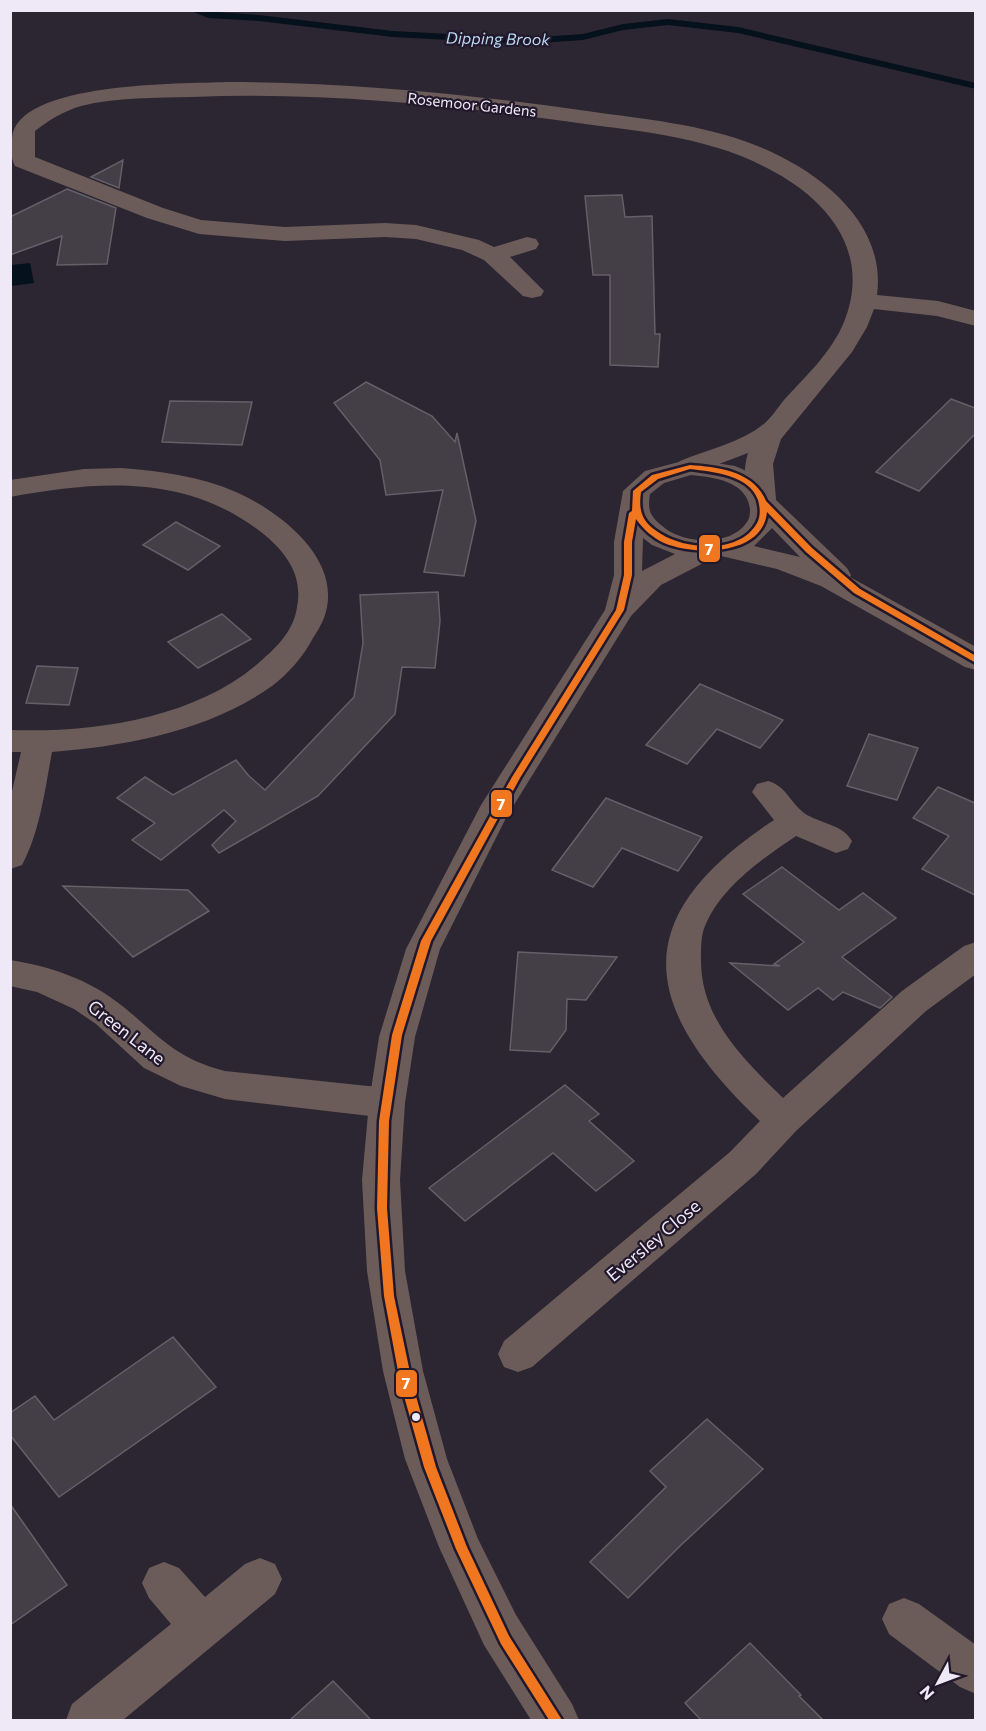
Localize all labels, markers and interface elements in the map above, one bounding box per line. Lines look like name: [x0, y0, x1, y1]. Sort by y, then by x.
water label: Dipping Brook: [446, 28, 551, 48]
street label: Rosemoor Gardens: [407, 88, 538, 120]
line badge: 7: [698, 534, 721, 563]
text: 7: [705, 539, 714, 558]
line badge: 7: [490, 789, 513, 818]
text: 7: [497, 794, 506, 813]
street label: Green Lane: [84, 995, 170, 1069]
street label: Eversley Close: [602, 1194, 704, 1286]
line badge: 7: [395, 1369, 418, 1398]
text: 7: [402, 1373, 411, 1392]
unlabelled marker: [410, 1411, 422, 1423]
north arrow: [908, 1653, 968, 1713]
text: N: [915, 1682, 937, 1704]

